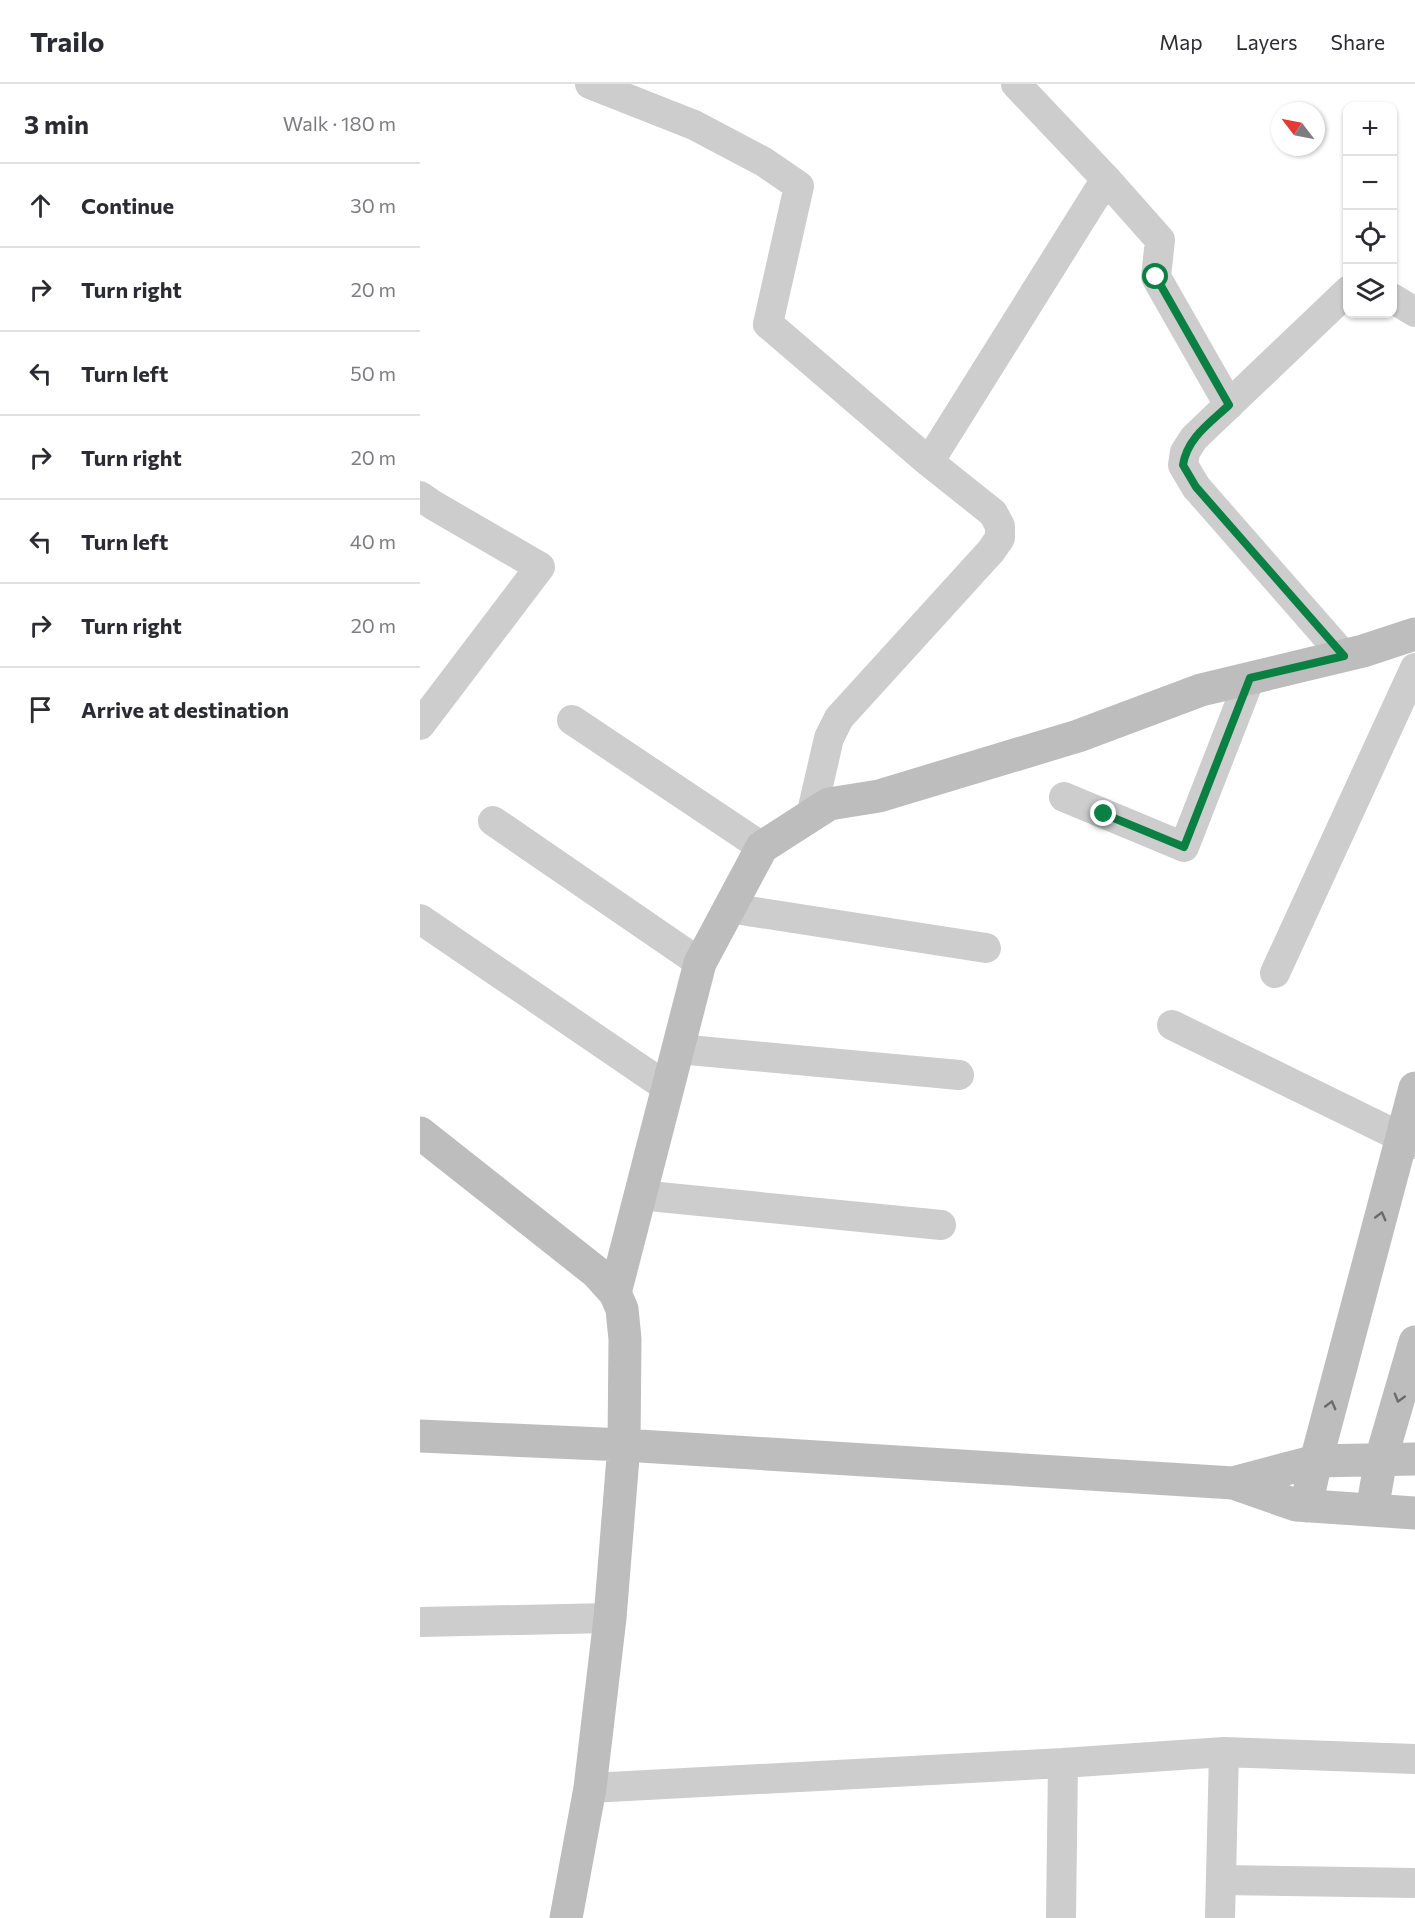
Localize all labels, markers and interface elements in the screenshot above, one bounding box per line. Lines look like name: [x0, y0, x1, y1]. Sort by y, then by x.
text: Trailo: [30, 24, 105, 58]
text: Map: [1159, 29, 1203, 54]
text: Layers: [1236, 29, 1298, 54]
text: Share: [1331, 29, 1385, 54]
north arrow: [1271, 102, 1325, 156]
map controls: [1343, 102, 1397, 318]
button: +: [1343, 102, 1397, 156]
text: 3 min: [24, 108, 89, 139]
text: Walk · 180 m: [283, 111, 396, 135]
button: −: [1343, 156, 1397, 210]
icon: ahead: [24, 189, 57, 222]
text: Continue: [81, 192, 174, 219]
text: 30 m: [350, 193, 396, 217]
button: locate: [1343, 210, 1397, 264]
route start: [1142, 263, 1168, 289]
button: layers: [1343, 264, 1397, 318]
icon: right: [24, 273, 57, 306]
text: Turn right: [81, 276, 182, 303]
text: 20 m: [351, 277, 396, 301]
icon: left: [24, 357, 57, 390]
text: Turn left: [81, 360, 168, 387]
text: 50 m: [350, 361, 396, 385]
icon: right: [24, 441, 57, 474]
text: Turn right: [81, 444, 182, 471]
text: 20 m: [351, 445, 396, 469]
icon: left: [24, 525, 57, 558]
text: Turn left: [81, 528, 168, 555]
text: 40 m: [350, 529, 396, 553]
icon: right: [24, 609, 57, 642]
text: Turn right: [81, 612, 182, 639]
text: 20 m: [351, 613, 396, 637]
icon: arrive: [24, 693, 57, 726]
text: Arrive at destination: [81, 696, 289, 723]
route end: [1090, 800, 1116, 826]
one-way arrow: [1374, 1211, 1386, 1222]
one-way arrow: [1394, 1392, 1406, 1403]
one-way arrow: [1324, 1400, 1336, 1411]

